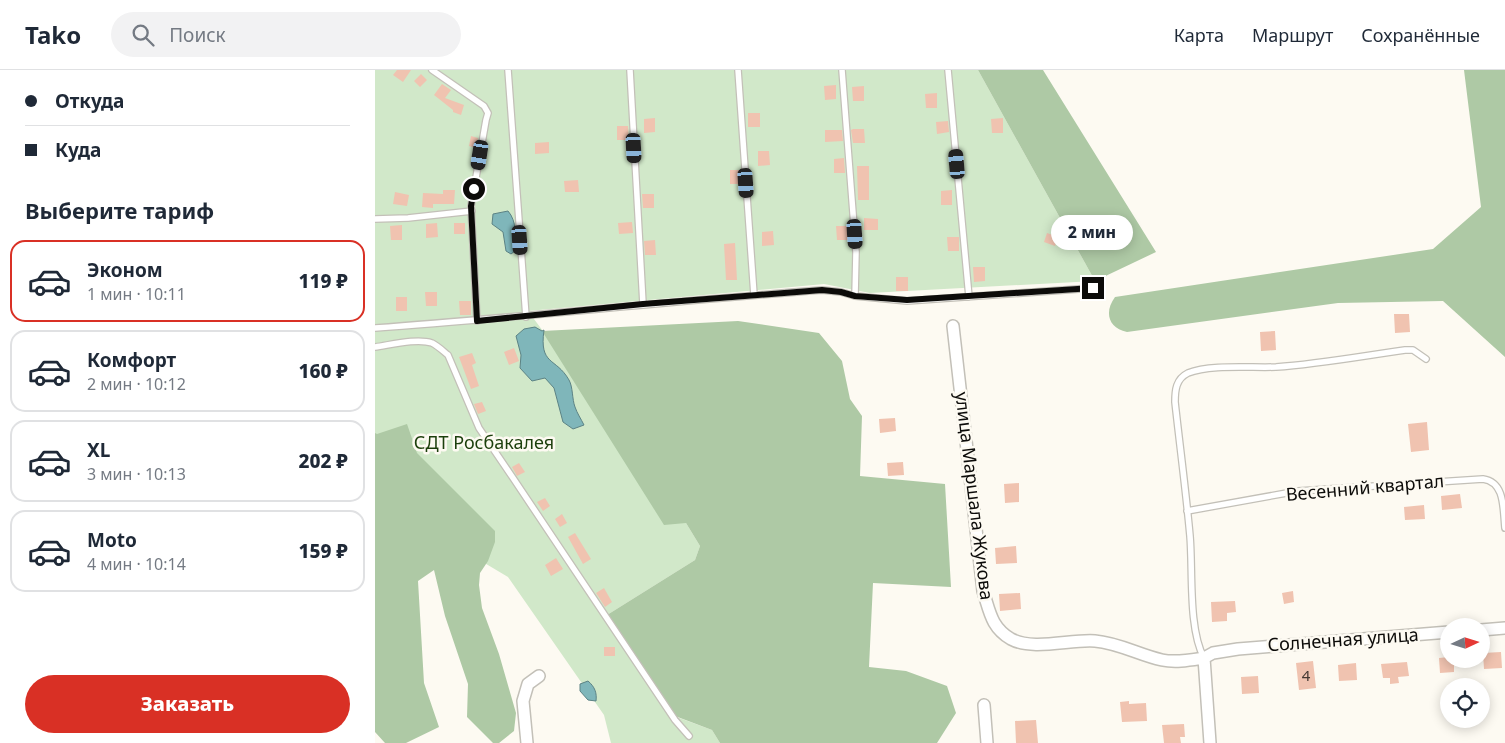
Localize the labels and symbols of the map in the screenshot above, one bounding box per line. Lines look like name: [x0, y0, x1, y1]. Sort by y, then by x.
car: [625, 133, 642, 163]
car: [470, 139, 489, 171]
car: [948, 148, 965, 180]
car: [737, 168, 754, 198]
route start: [463, 178, 485, 200]
callout: 2 мин: [1052, 216, 1134, 250]
car: [846, 219, 863, 249]
car: [511, 225, 528, 255]
route end: [1082, 277, 1104, 299]
street label: улица Маршала Жукова: [950, 390, 1000, 601]
park label: СДТ Росбакалея: [414, 430, 554, 454]
street label: Весенний квартал: [1285, 468, 1445, 506]
north arrow: [1440, 618, 1490, 668]
street label: Солнечная улица: [1267, 622, 1419, 656]
house number: 4: [1302, 665, 1311, 685]

